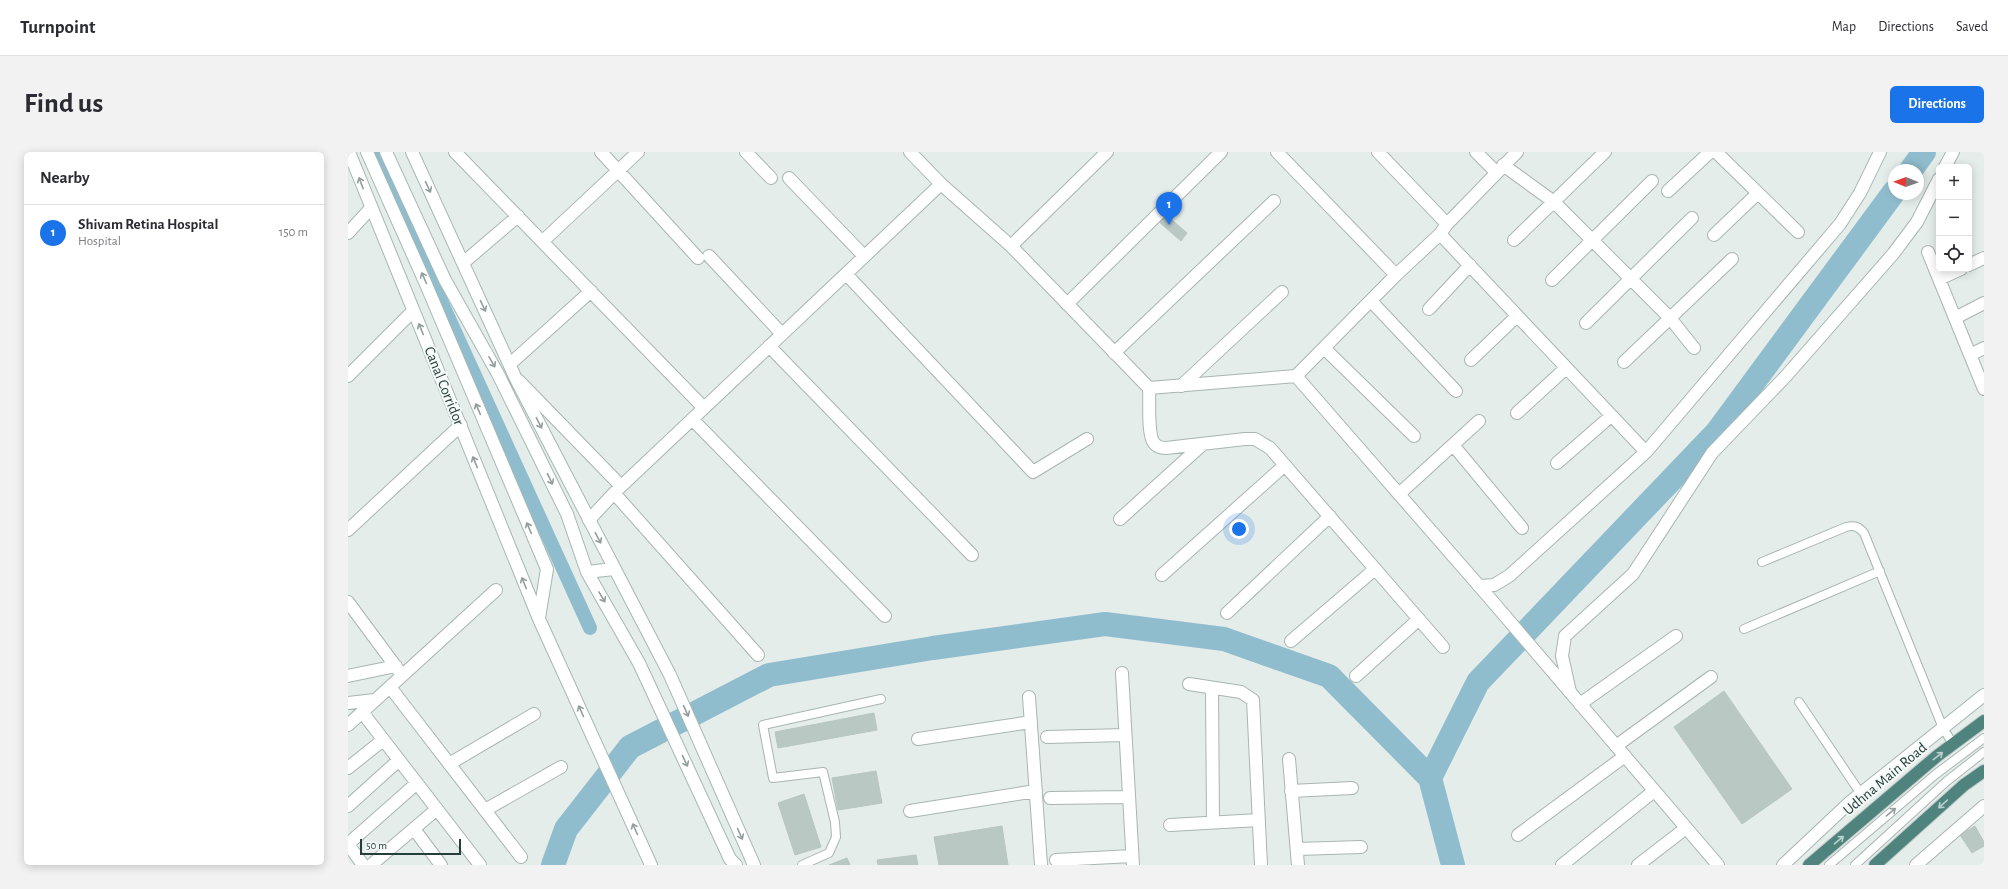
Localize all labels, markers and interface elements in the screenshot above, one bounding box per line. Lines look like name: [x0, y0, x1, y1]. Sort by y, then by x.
text: Turnpoint: [20, 18, 95, 37]
text: Map: [1832, 20, 1856, 34]
text: Directions: [1878, 20, 1934, 34]
text: Saved: [1956, 20, 1988, 34]
button: Directions: [1890, 86, 1984, 123]
text: Find us: [24, 90, 103, 118]
north arrow: [1888, 164, 1924, 200]
map controls: [1936, 164, 1972, 272]
button: +: [1936, 164, 1972, 200]
text: Nearby: [40, 169, 90, 186]
one-way arrow: [357, 177, 365, 189]
one-way arrow: [425, 181, 432, 193]
pin: 1: [1156, 192, 1182, 225]
button: −: [1936, 200, 1972, 236]
text: Shivam Retina Hospital: [78, 217, 218, 232]
text: 1: [51, 226, 55, 239]
text: 150 m: [279, 226, 308, 239]
text: Hospital: [78, 235, 121, 248]
button: locate: [1936, 236, 1972, 272]
one-way arrow: [420, 273, 427, 285]
one-way arrow: [479, 299, 487, 311]
one-way arrow: [416, 324, 424, 336]
street label: Canal Corridor: [421, 345, 467, 428]
one-way arrow: [488, 356, 496, 368]
one-way arrow: [474, 403, 481, 415]
one-way arrow: [536, 416, 543, 428]
one-way arrow: [471, 457, 479, 469]
one-way arrow: [547, 472, 554, 484]
your location: [1229, 519, 1249, 539]
one-way arrow: [525, 523, 533, 535]
one-way arrow: [595, 532, 603, 544]
one-way arrow: [520, 577, 528, 589]
one-way arrow: [599, 591, 607, 603]
one-way arrow: [683, 705, 690, 717]
one-way arrow: [577, 706, 584, 718]
street label: Udhna Main Road: [1840, 740, 1930, 818]
one-way arrow: [1933, 751, 1944, 760]
one-way arrow: [682, 755, 689, 767]
one-way arrow: [1938, 800, 1948, 809]
one-way arrow: [1885, 808, 1896, 817]
one-way arrow: [631, 824, 638, 836]
one-way arrow: [737, 827, 744, 839]
one-way arrow: [1834, 835, 1844, 844]
scale bar: [360, 837, 461, 856]
text: 50 m: [366, 840, 387, 851]

